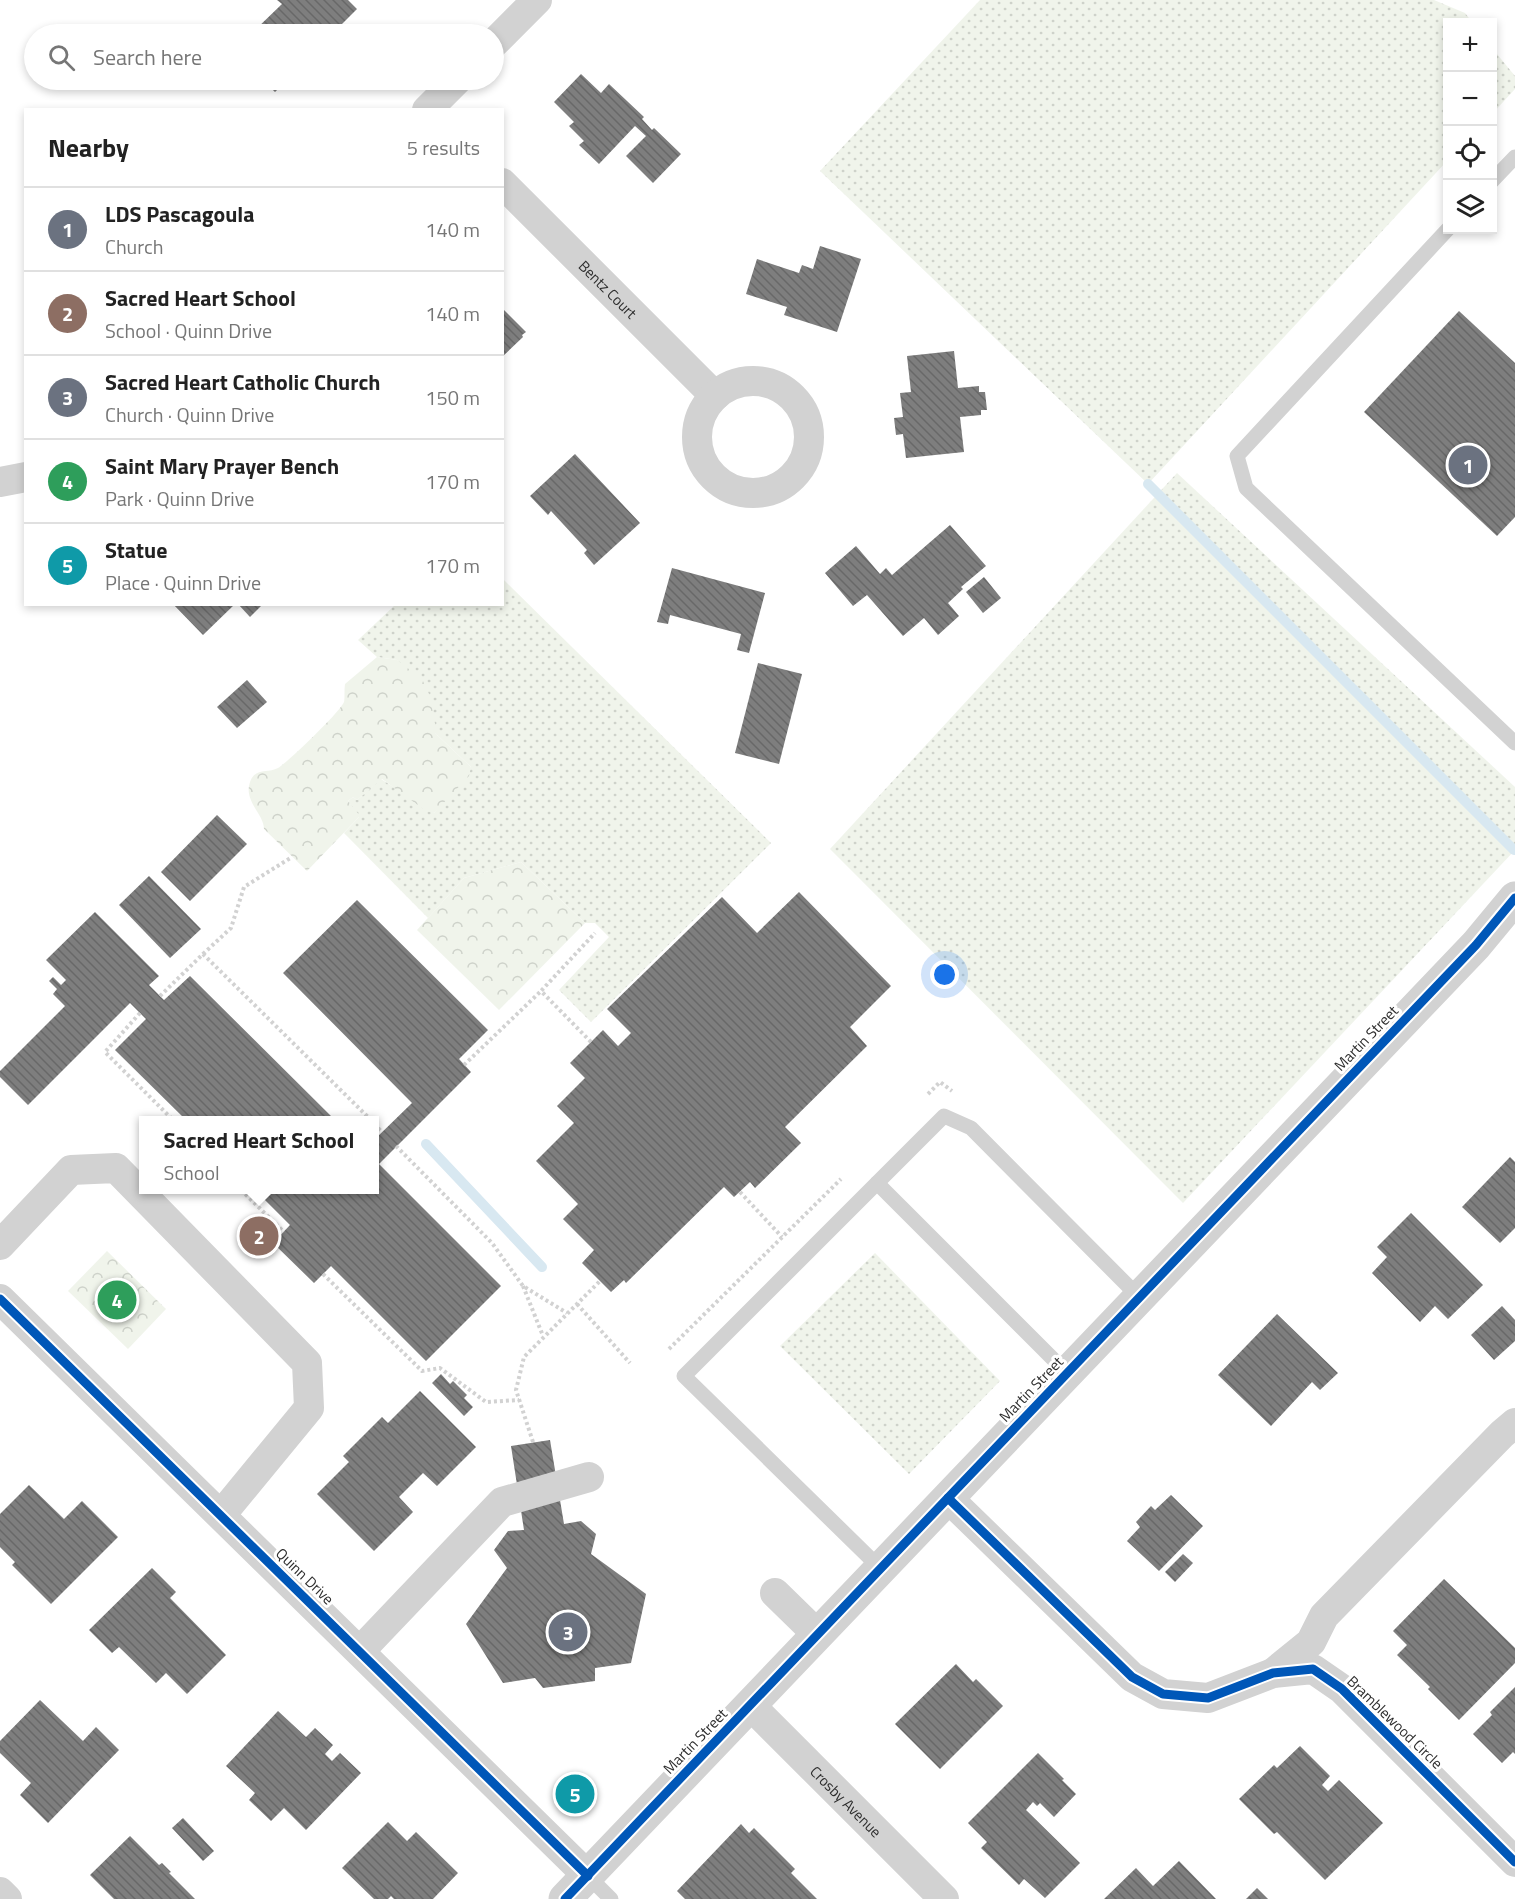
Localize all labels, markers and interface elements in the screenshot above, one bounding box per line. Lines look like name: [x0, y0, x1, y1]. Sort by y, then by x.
map controls: [1443, 18, 1497, 234]
button: +: [1443, 18, 1497, 72]
search box: [24, 24, 504, 90]
text: Search here: [93, 40, 202, 74]
icon: search: [45, 41, 78, 74]
button: −: [1443, 72, 1497, 126]
button: locate: [1443, 126, 1497, 180]
text: Nearby: [48, 128, 129, 167]
text: 5 results: [407, 132, 480, 163]
button: layers: [1443, 180, 1497, 234]
text: LDS Pascagoula: [105, 197, 255, 231]
text: 1: [62, 214, 73, 245]
text: 140 m: [425, 214, 480, 245]
text: Church: [105, 231, 163, 262]
street label: Bentz Court: [574, 255, 643, 324]
text: Sacred Heart School: [105, 281, 296, 315]
text: 2: [62, 298, 73, 329]
text: 140 m: [425, 298, 480, 329]
text: School · Quinn Drive: [105, 315, 272, 346]
text: Sacred Heart Catholic Church: [105, 365, 380, 399]
text: 3: [62, 382, 73, 413]
text: 150 m: [425, 382, 480, 413]
text: Church · Quinn Drive: [105, 399, 274, 430]
pin: 1: [1448, 442, 1488, 488]
text: Saint Mary Prayer Bench: [105, 449, 339, 483]
text: 4: [62, 466, 73, 497]
text: 170 m: [425, 466, 480, 497]
text: Park · Quinn Drive: [105, 483, 254, 514]
text: Statue: [105, 533, 168, 567]
text: 5: [62, 550, 73, 581]
text: 170 m: [425, 550, 480, 581]
text: Place · Quinn Drive: [105, 567, 261, 598]
your location: [930, 960, 959, 989]
street label: Martin Street: [1329, 999, 1404, 1076]
popup: [139, 1116, 379, 1194]
text: Sacred Heart School: [164, 1123, 354, 1157]
text: School: [164, 1157, 220, 1188]
pin: 2: [240, 1214, 278, 1258]
pin: 4: [98, 1278, 136, 1322]
street label: Martin Street: [994, 1350, 1069, 1427]
street label: Quinn Drive: [271, 1542, 339, 1610]
pin: 3: [548, 1610, 588, 1654]
street label: Bramblewood Circle: [1342, 1670, 1448, 1774]
street label: Martin Street: [658, 1702, 733, 1779]
street label: Crosby Avenue: [805, 1760, 887, 1842]
pin: 5: [556, 1772, 594, 1816]

